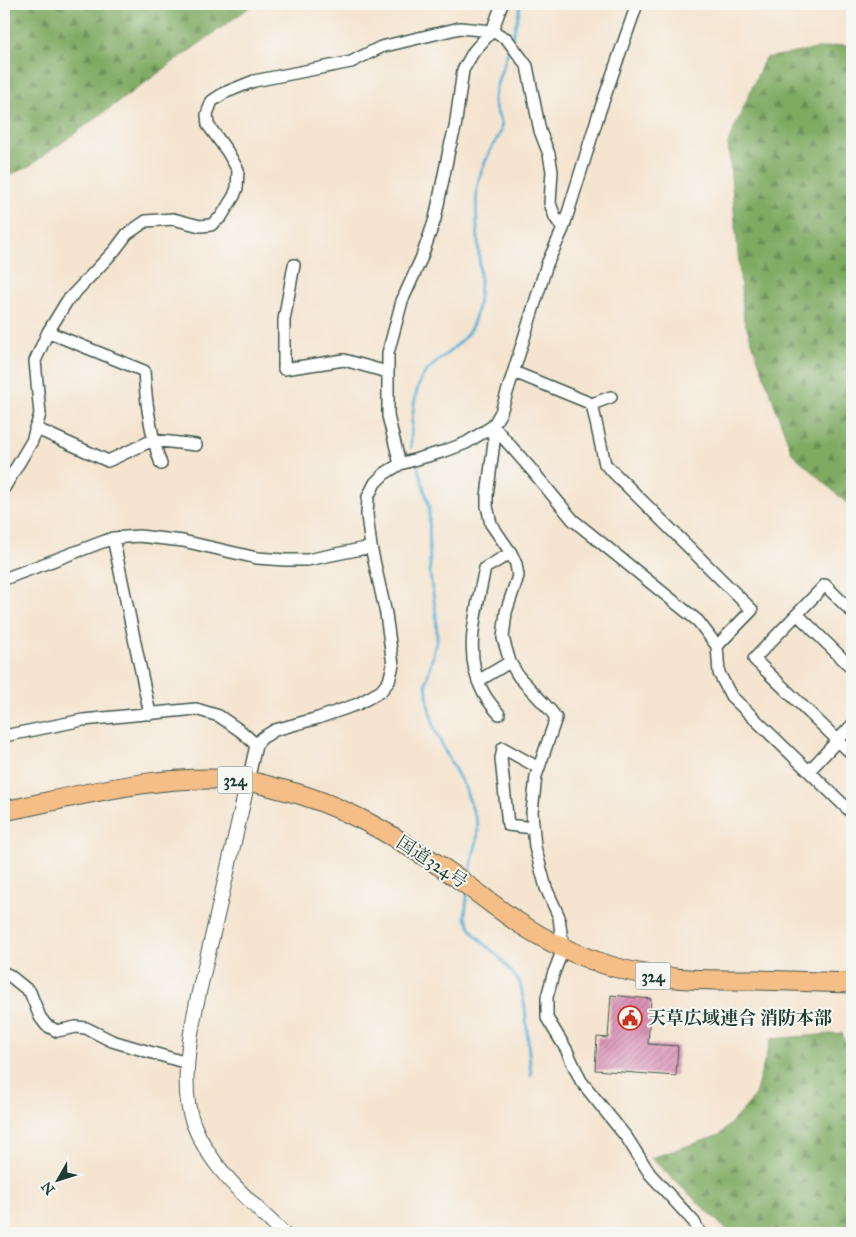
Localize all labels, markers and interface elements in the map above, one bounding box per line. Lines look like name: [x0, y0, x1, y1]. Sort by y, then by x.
road number: 324: [218, 766, 252, 794]
street label: 国道324号: [392, 831, 472, 893]
road number: 324: [636, 962, 670, 989]
public building icon: 天草広域連合 消防本部: [617, 1005, 643, 1031]
place label: 天草広域連合 消防本部: [648, 1007, 832, 1029]
north arrow: [32, 1154, 82, 1204]
text: N: [38, 1178, 59, 1198]

